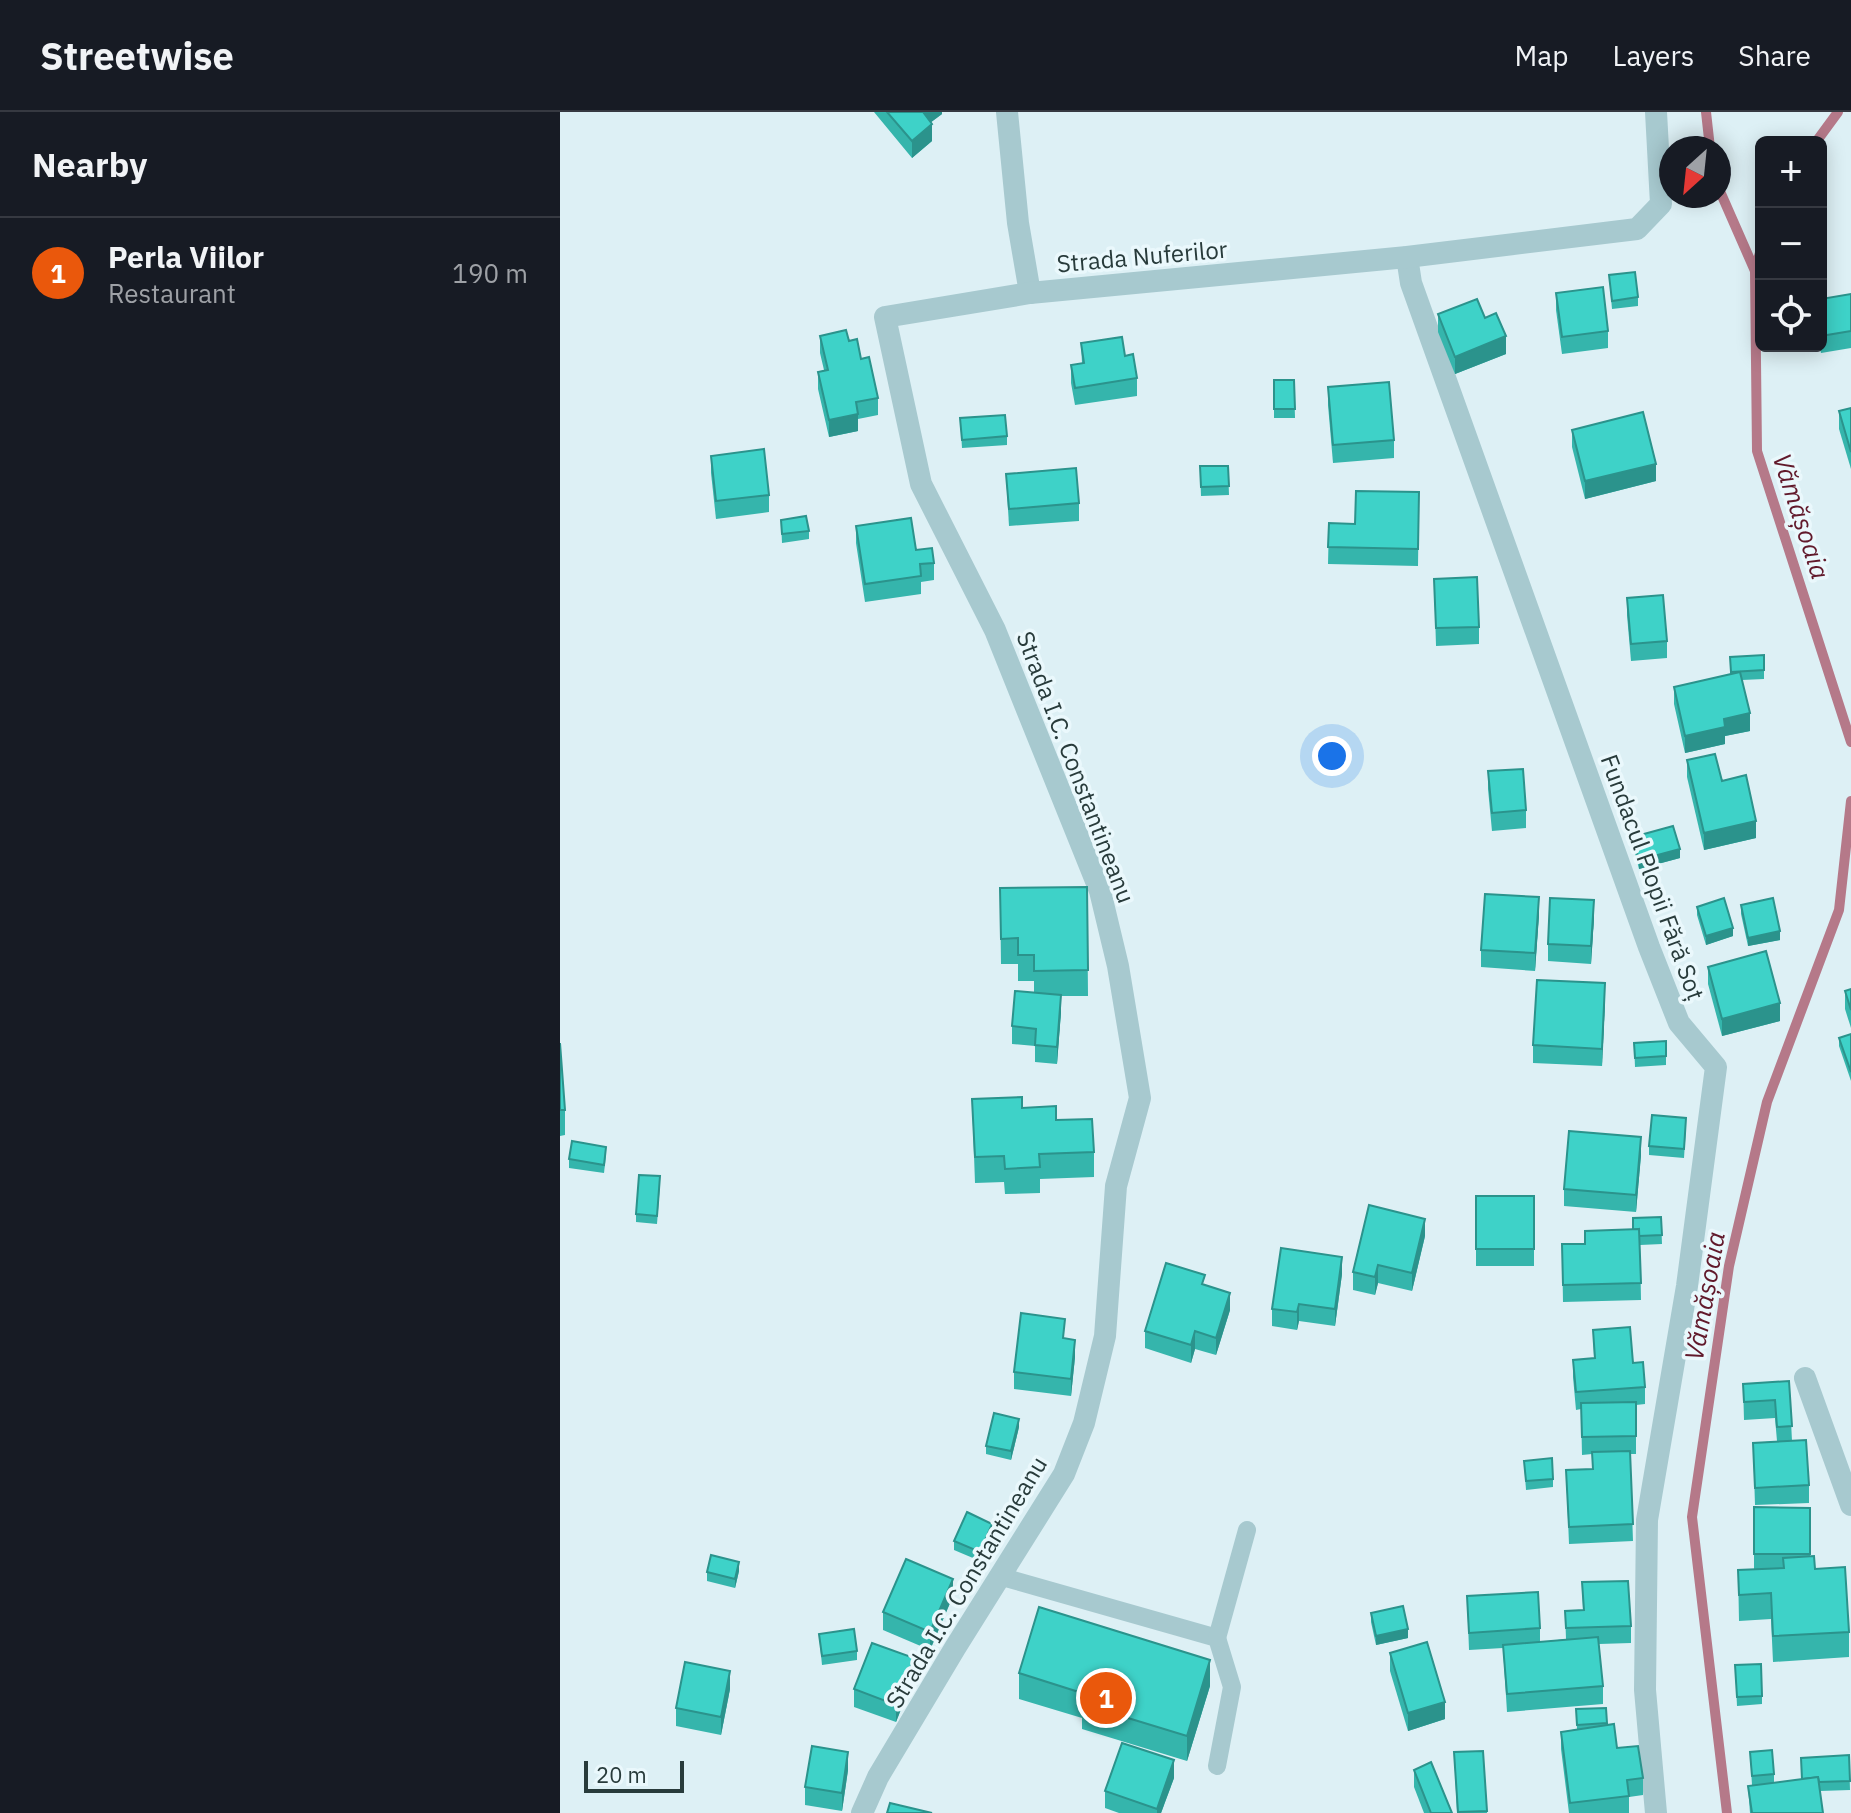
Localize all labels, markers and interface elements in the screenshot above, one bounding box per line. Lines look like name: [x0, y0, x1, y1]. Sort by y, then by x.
text: Streetwise: [40, 31, 234, 80]
text: Map: [1514, 37, 1568, 74]
text: Layers: [1612, 37, 1694, 74]
text: Share: [1738, 37, 1811, 74]
north arrow: [1659, 136, 1731, 208]
map controls: [1755, 136, 1827, 352]
button: +: [1755, 136, 1827, 208]
text: Nearby: [32, 142, 147, 186]
button: −: [1755, 208, 1827, 280]
street label: Strada Nuferilor: [1055, 233, 1229, 279]
text: Perla Viilor: [108, 237, 264, 276]
text: 1: [50, 256, 66, 290]
text: 190 m: [452, 256, 528, 290]
text: Restaurant: [108, 276, 236, 310]
button: locate: [1755, 280, 1827, 352]
water label: Vămășoaia: [1766, 449, 1838, 583]
street label: Strada I.C. Constantineanu: [1009, 627, 1143, 907]
your location: [1312, 736, 1352, 776]
street label: Fundacul Plopii Fără Soț: [1594, 750, 1712, 1004]
water label: Vămășoaia: [1676, 1229, 1732, 1363]
street label: Strada I.C. Constantineanu: [878, 1450, 1054, 1714]
pin: 1: [1080, 1668, 1132, 1728]
scale bar: [584, 1757, 684, 1793]
text: 20 m: [596, 1760, 647, 1789]

